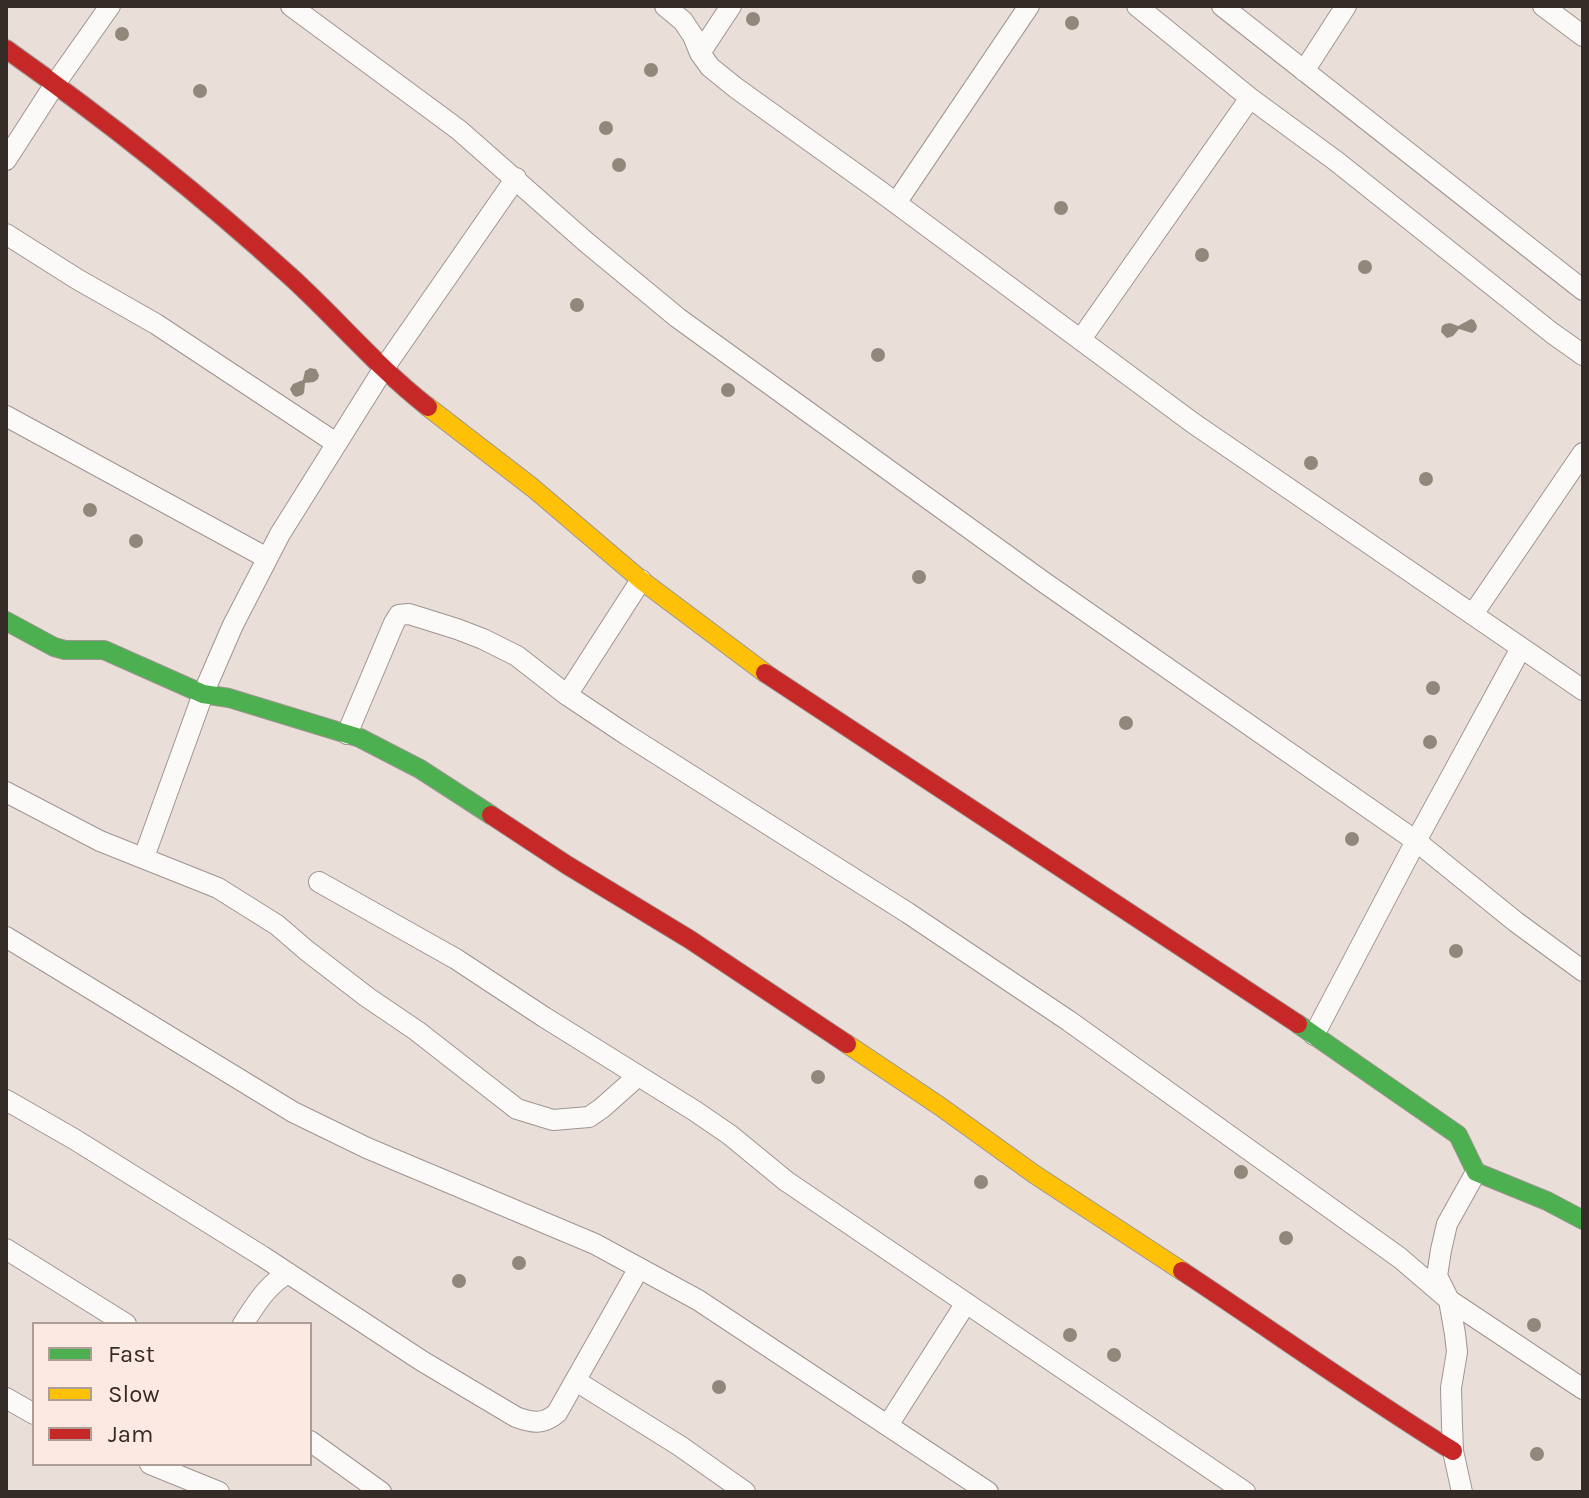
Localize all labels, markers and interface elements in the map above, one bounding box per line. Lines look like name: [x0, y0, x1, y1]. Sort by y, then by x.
legend: [32, 1322, 312, 1466]
text: Fast: [108, 1340, 155, 1368]
text: Slow: [108, 1380, 160, 1408]
text: Jam: [108, 1420, 153, 1448]

